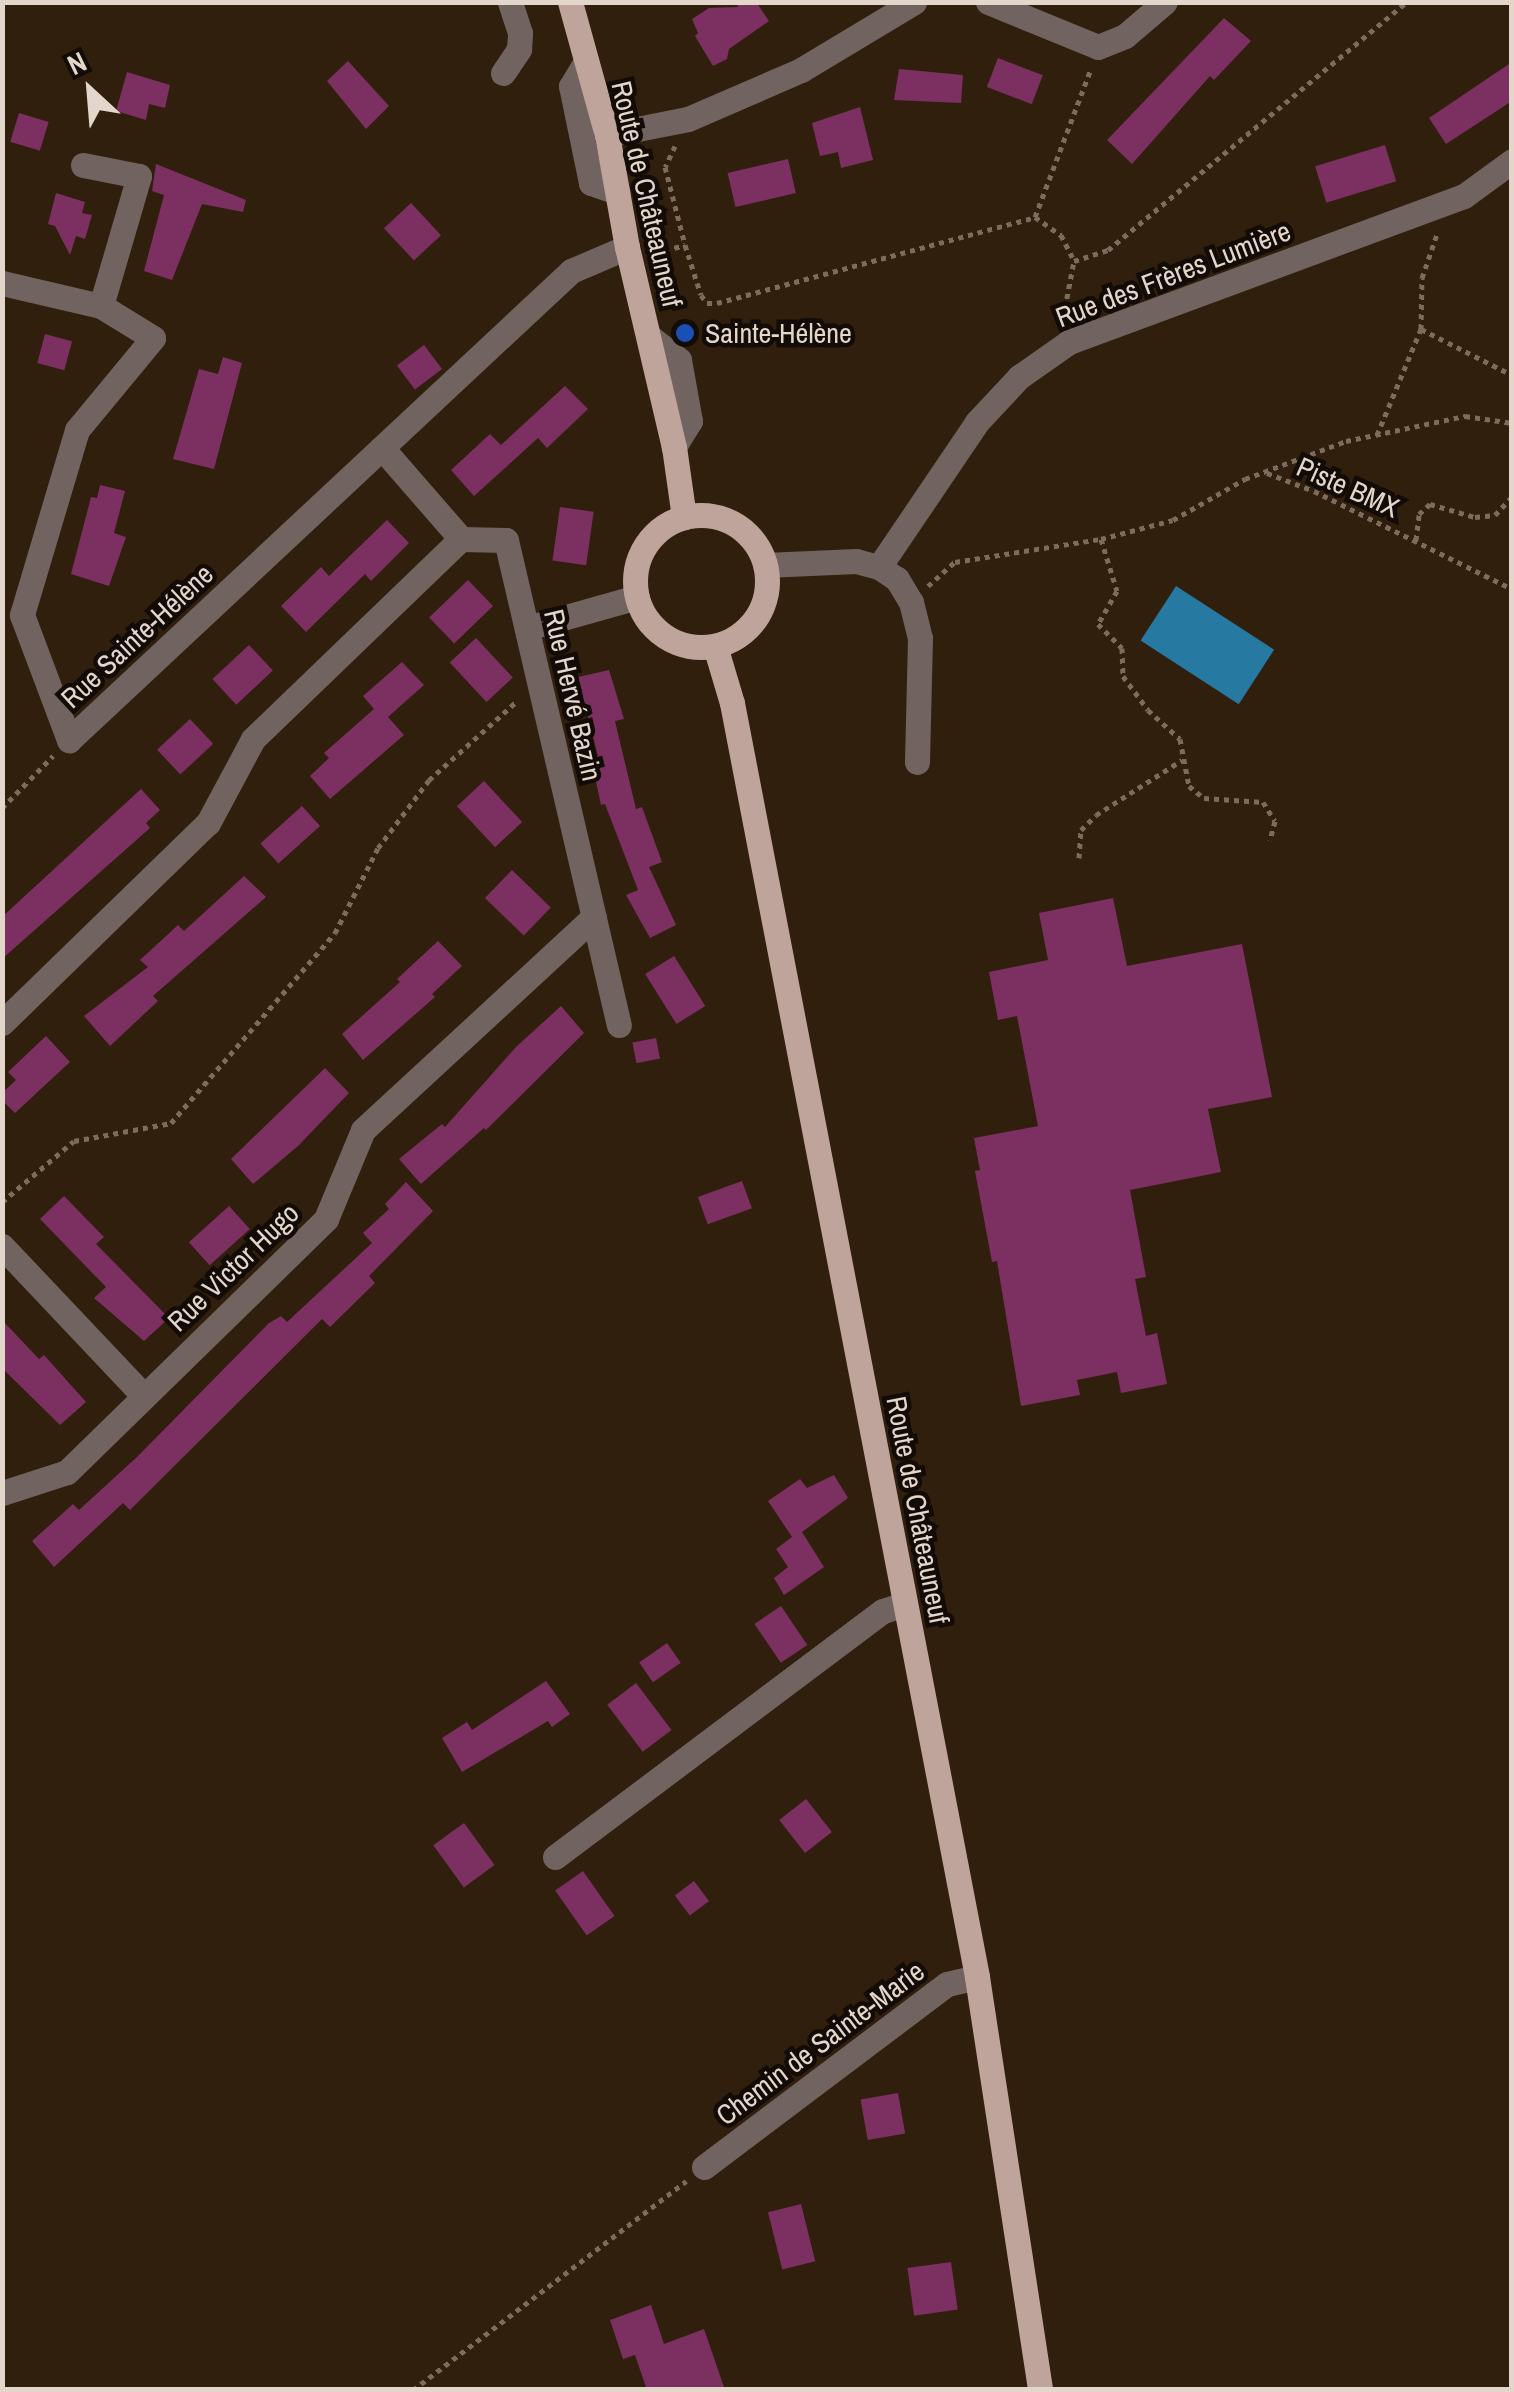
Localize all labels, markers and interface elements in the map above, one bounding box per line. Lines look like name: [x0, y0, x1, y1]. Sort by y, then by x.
north arrow: [40, 40, 140, 140]
text: N: [61, 42, 93, 84]
street label: Route de Châteauneuf: [605, 78, 689, 310]
street label: Rue des Frères Lumière: [1051, 214, 1295, 334]
place label: Sainte-Hélène: [705, 316, 852, 350]
marker: Sainte-Hélène: [674, 322, 696, 344]
street label: Piste BMX: [1292, 450, 1404, 524]
street label: Rue Sainte-Hélène: [54, 557, 220, 715]
street label: Rue Hervé Bazin: [537, 606, 609, 784]
street label: Rue Victor Hugo: [160, 1196, 306, 1338]
street label: Route de Châteauneuf: [879, 1393, 957, 1627]
street label: Chemin de Sainte-Marie: [709, 1954, 931, 2132]

